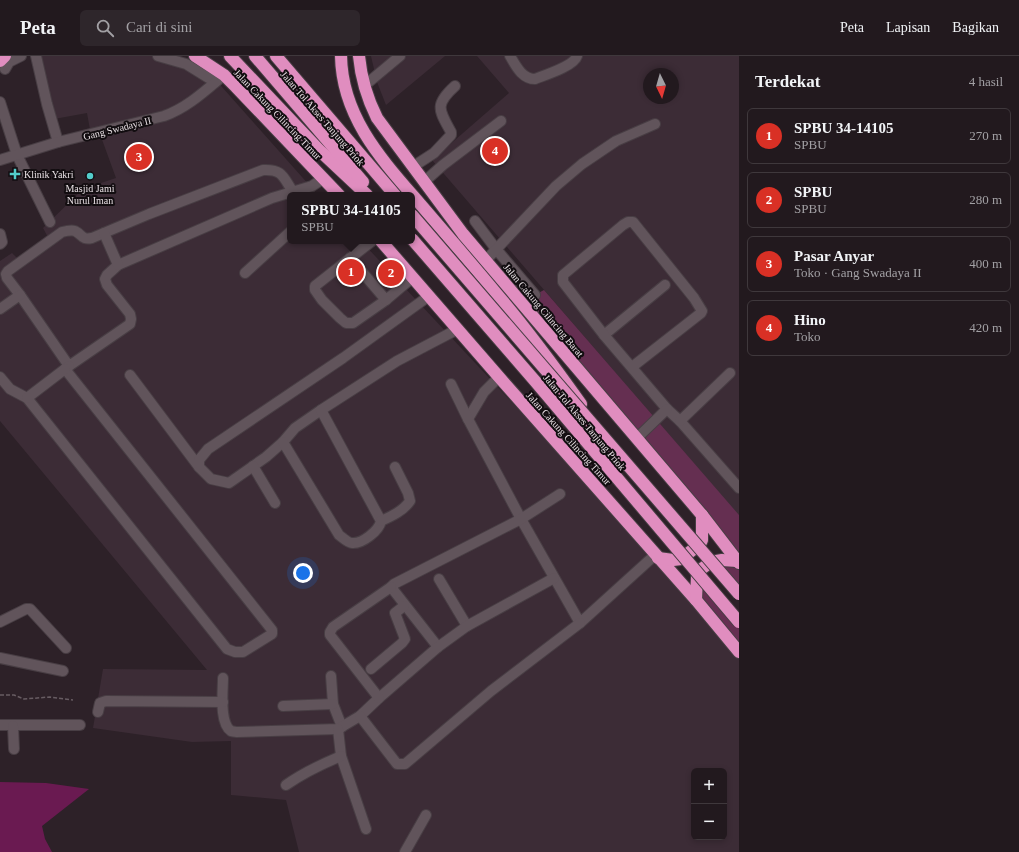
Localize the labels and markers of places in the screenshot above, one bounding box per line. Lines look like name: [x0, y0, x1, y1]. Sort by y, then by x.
pin: 4: [482, 136, 508, 166]
pin: 3: [126, 142, 152, 172]
marker: Klinik Yakri: [9, 168, 21, 180]
place label: Klinik Yakri: [24, 169, 74, 180]
marker: Masjid Jami Nurul Iman: [85, 171, 95, 181]
place label: Masjid Jami Nurul Iman: [65, 183, 115, 206]
pin: 1: [338, 257, 364, 287]
pin: 2: [378, 258, 404, 288]

